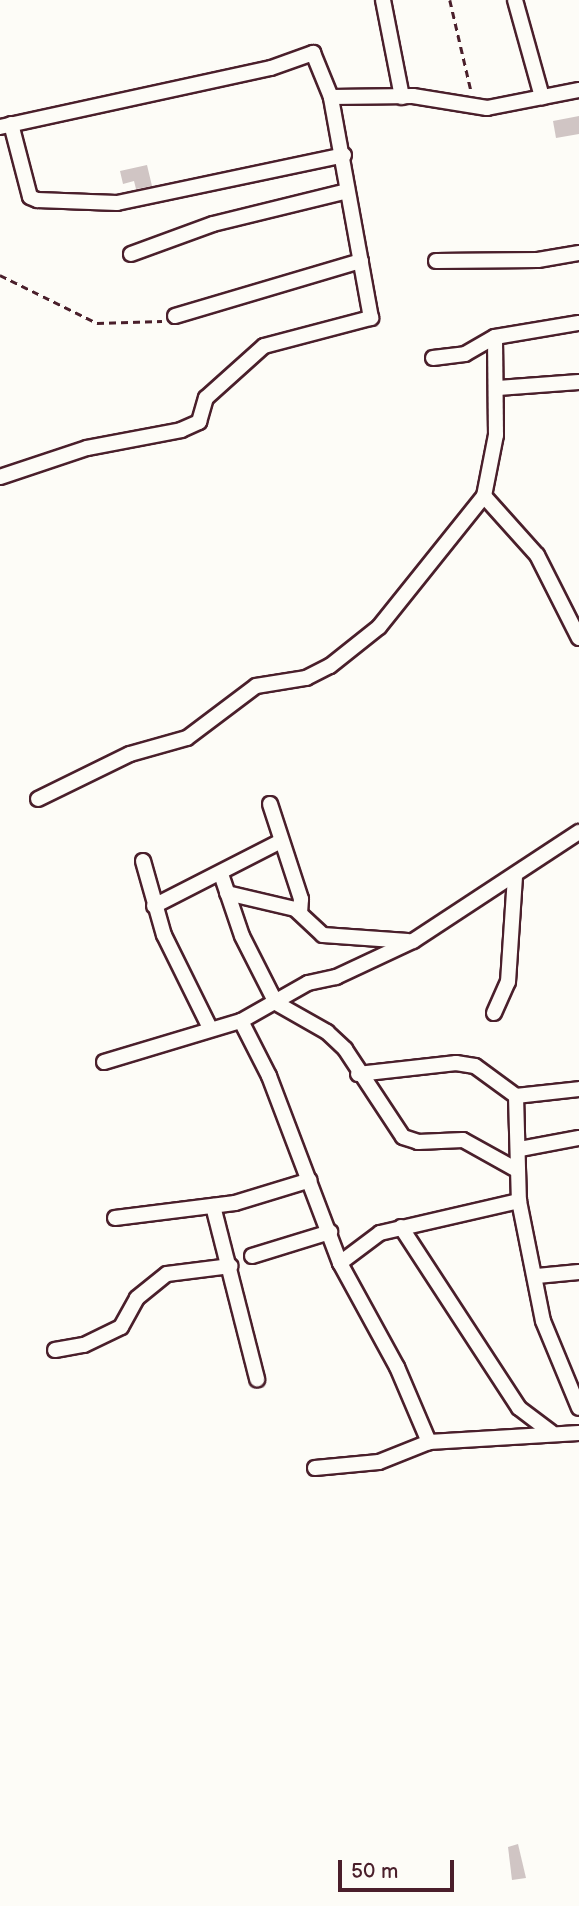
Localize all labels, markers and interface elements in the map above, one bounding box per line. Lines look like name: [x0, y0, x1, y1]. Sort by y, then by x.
scale bar: [341, 1846, 456, 1890]
text: 50 m: [351, 1859, 398, 1884]

